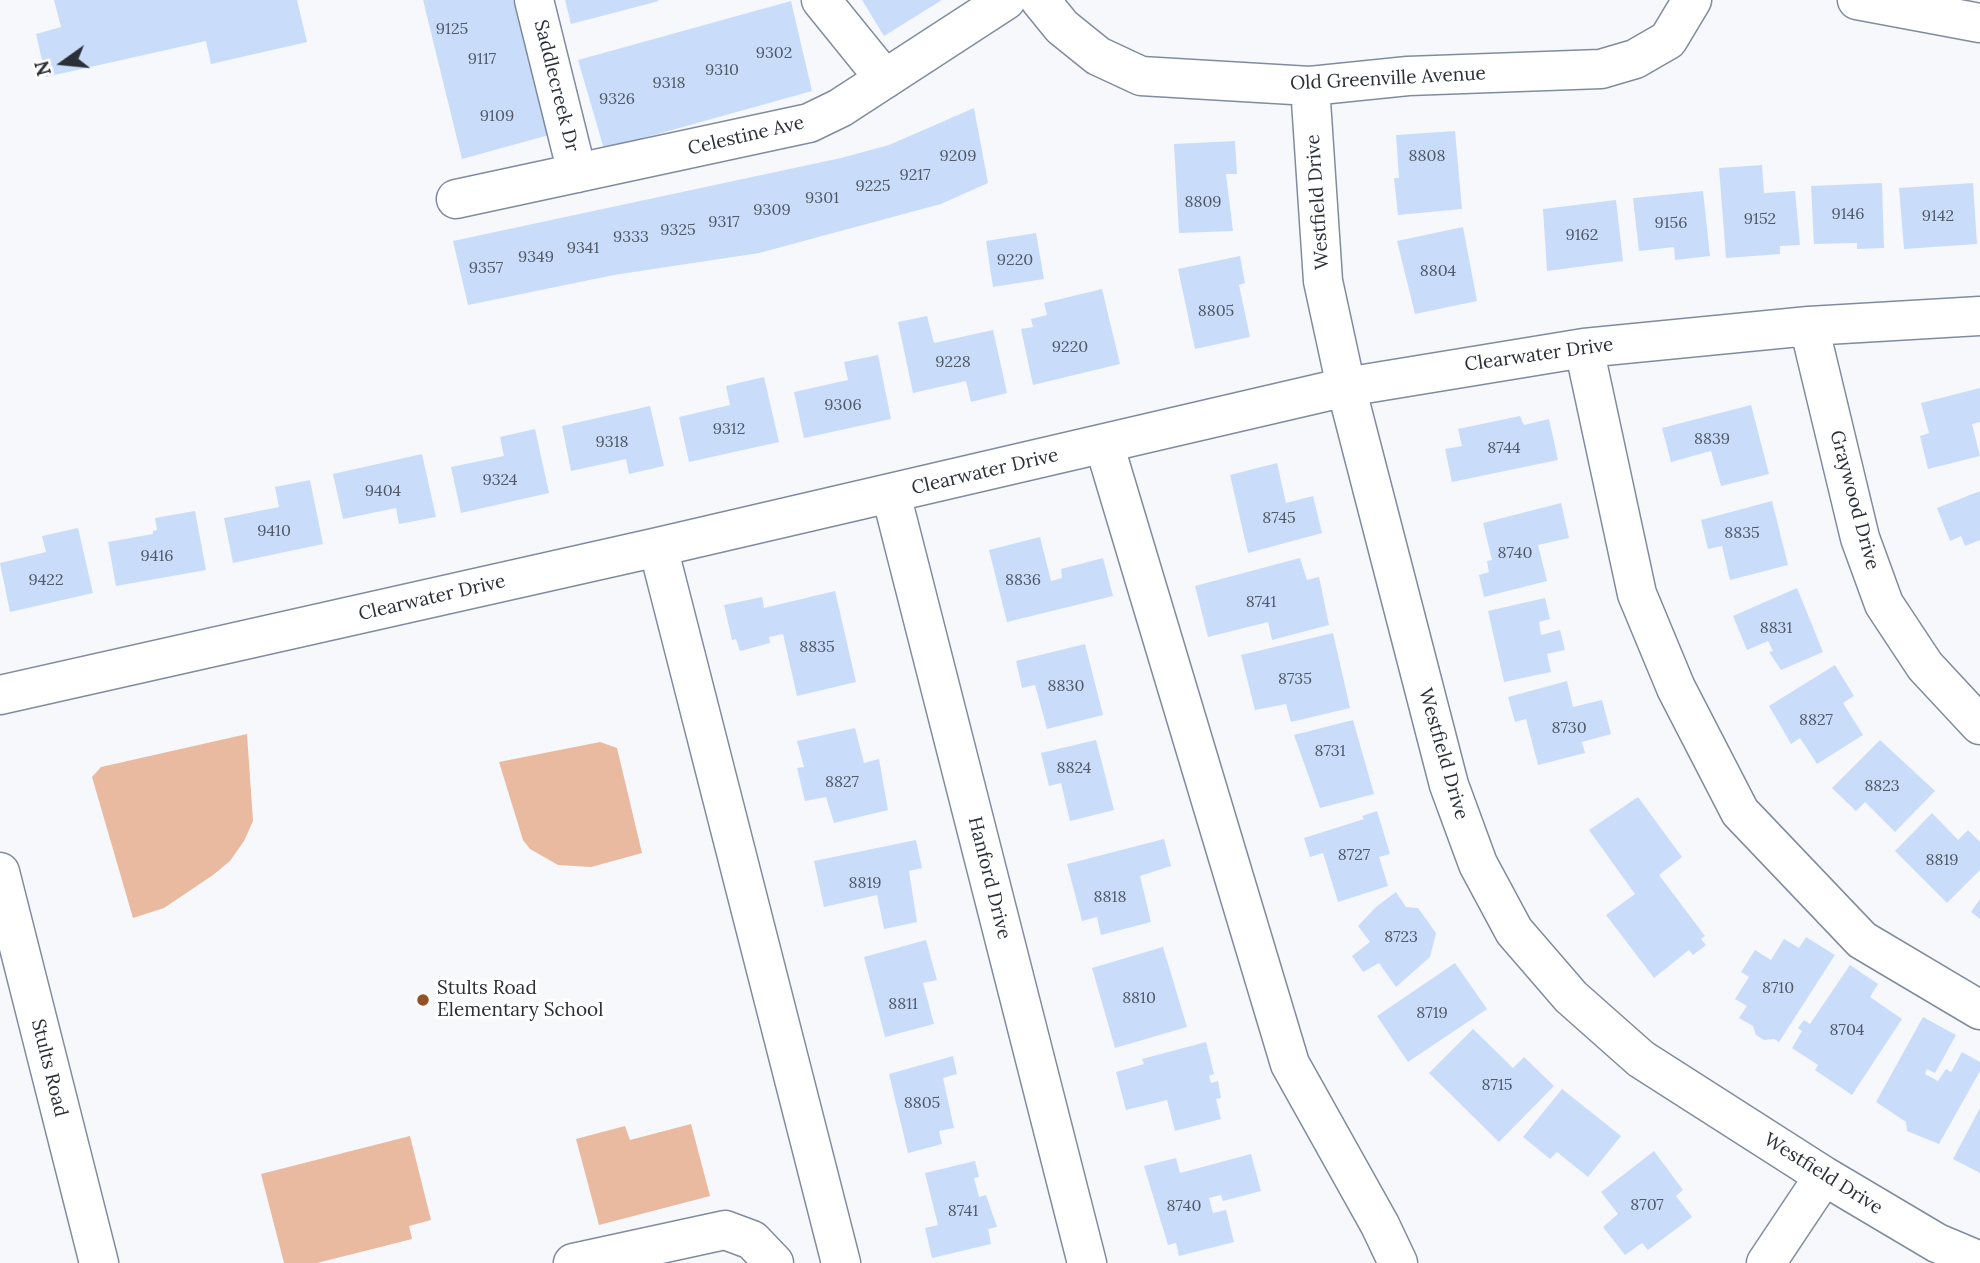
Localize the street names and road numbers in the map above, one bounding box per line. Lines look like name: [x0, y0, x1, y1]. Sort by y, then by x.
street label: Saddlecreek Dr: [529, 18, 583, 154]
street label: Old Greenville Avenue: [1290, 62, 1486, 96]
street label: Celestine Ave: [686, 112, 806, 160]
street label: Westfield Drive: [1302, 133, 1334, 271]
street label: Clearwater Drive: [1463, 333, 1615, 377]
street label: Graywood Drive: [1824, 428, 1884, 572]
street label: Clearwater Drive: [909, 444, 1061, 500]
street label: Clearwater Drive: [356, 570, 508, 626]
street label: Westfield Drive: [1413, 686, 1473, 822]
street label: Hanford Drive: [963, 814, 1015, 942]
street label: Stults Road: [26, 1017, 72, 1119]
street label: Westfield Drive: [1759, 1128, 1887, 1220]

